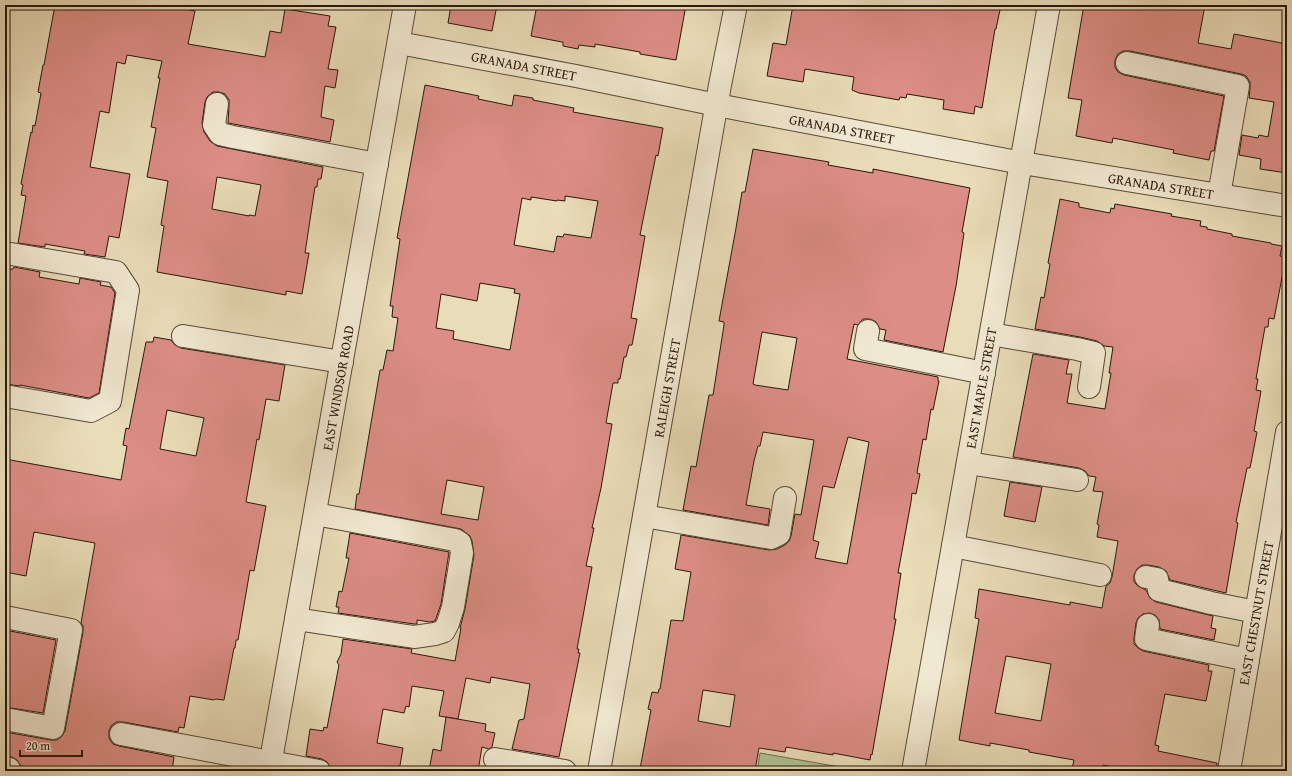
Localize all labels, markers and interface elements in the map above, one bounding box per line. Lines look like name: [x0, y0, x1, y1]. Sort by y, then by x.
street label: GRANADA STREET: [470, 46, 579, 86]
street label: GRANADA STREET: [788, 109, 897, 149]
street label: GRANADA STREET: [1107, 168, 1215, 204]
street label: EAST WINDSOR ROAD: [317, 324, 359, 452]
street label: EAST MAPLE STREET: [961, 326, 1002, 450]
street label: RALEIGH STREET: [648, 337, 686, 439]
street label: EAST CHESTNUT STREET: [1233, 539, 1279, 687]
scale bar: [20, 732, 82, 758]
text: 20 m: [26, 737, 50, 754]

